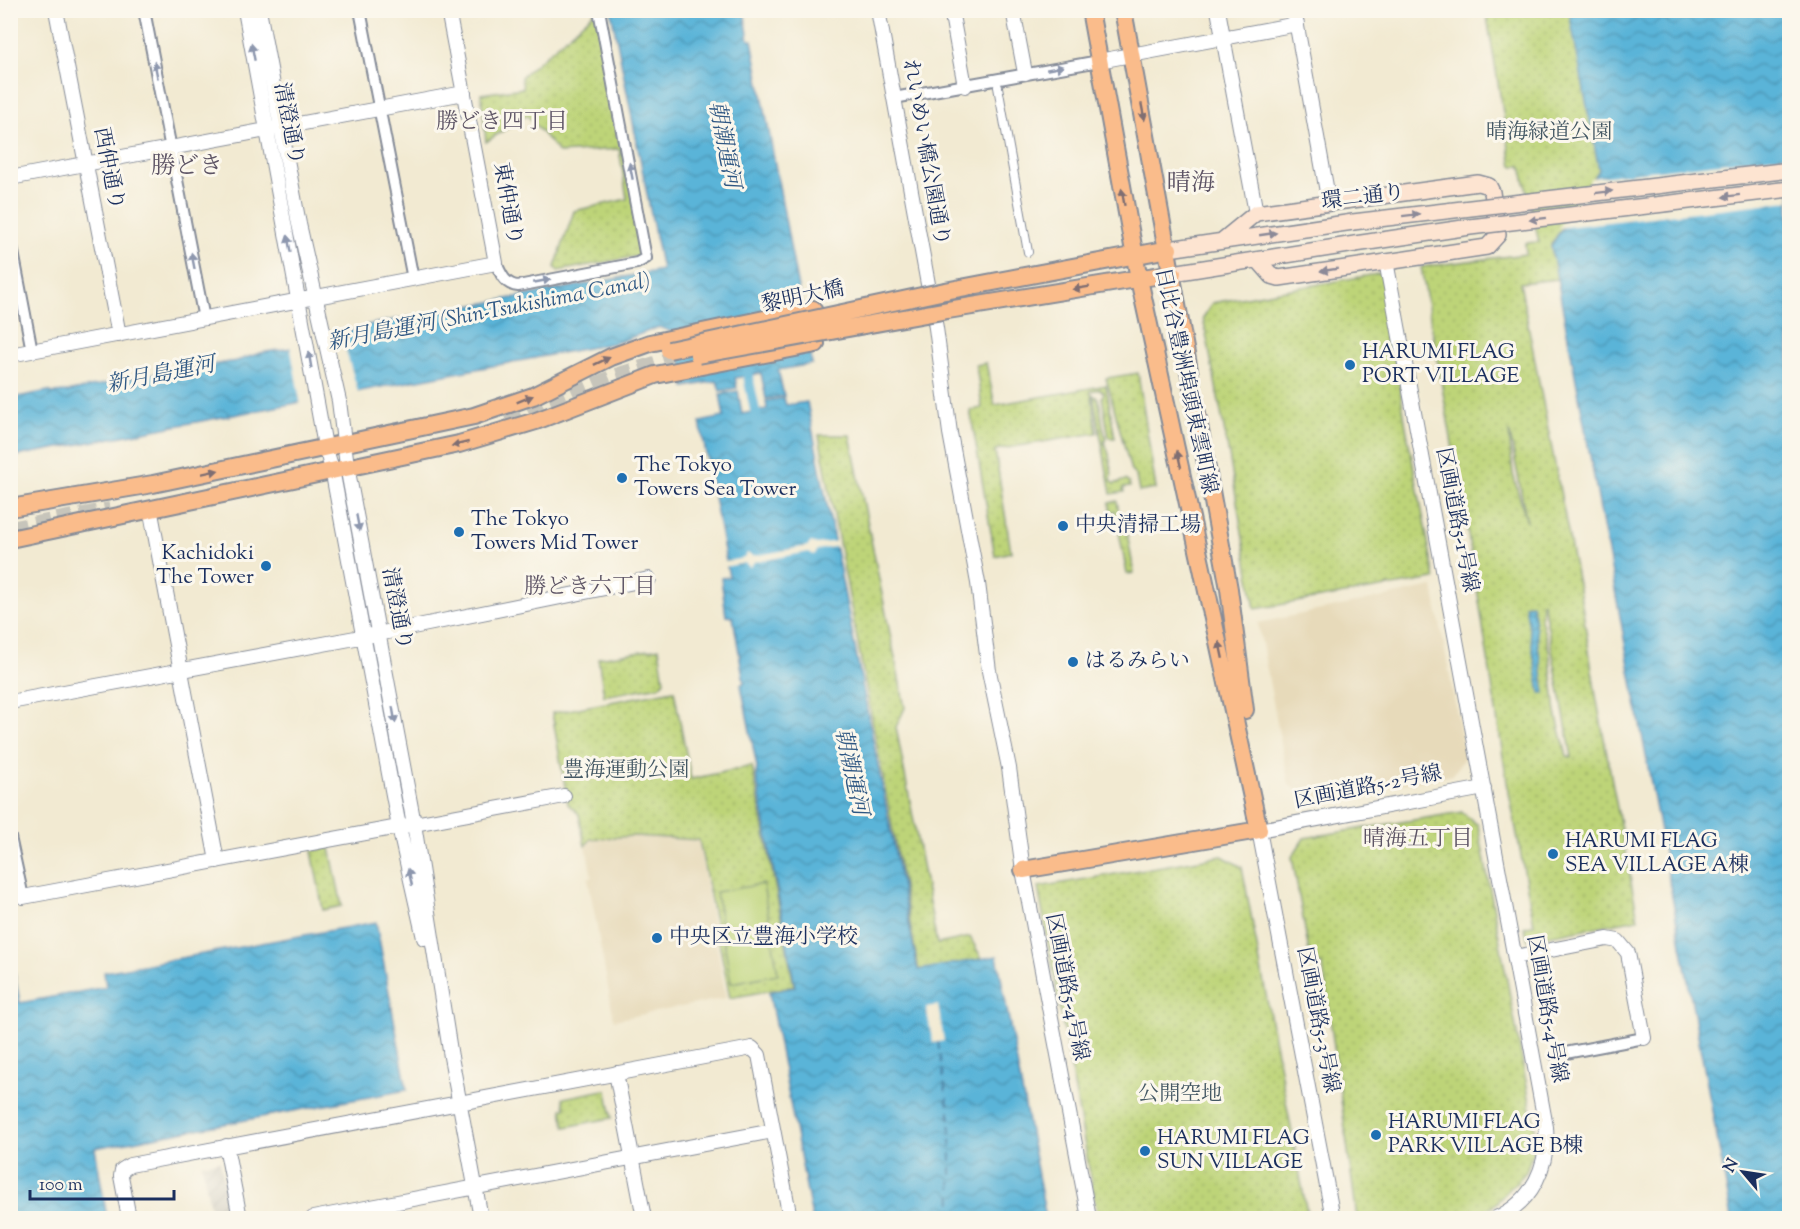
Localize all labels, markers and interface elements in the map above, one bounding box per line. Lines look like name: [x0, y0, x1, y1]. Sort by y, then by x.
one-way arrow: [248, 42, 257, 61]
street label: れいめい橋公園通り: [894, 57, 956, 249]
one-way arrow: [151, 60, 160, 79]
one-way arrow: [1045, 63, 1064, 72]
street label: 清澄通り: [265, 80, 311, 168]
water label: 朝潮運河: [699, 99, 748, 195]
one-way arrow: [1139, 103, 1148, 122]
district label: 勝どき四丁目: [436, 107, 568, 139]
park label: 晴海緑道公園: [1486, 118, 1612, 148]
street label: 西仲通り: [85, 125, 131, 213]
district label: 勝どき: [151, 150, 223, 184]
street label: 東仲通り: [485, 160, 529, 248]
one-way arrow: [626, 162, 635, 181]
district label: 晴海: [1167, 167, 1215, 201]
street label: 環二通り: [1319, 178, 1407, 218]
one-way arrow: [1119, 187, 1128, 206]
one-way arrow: [1595, 187, 1614, 197]
one-way arrow: [1722, 191, 1741, 201]
one-way arrow: [1401, 210, 1420, 220]
one-way arrow: [1528, 215, 1547, 224]
one-way arrow: [1259, 229, 1278, 238]
one-way arrow: [284, 234, 293, 253]
one-way arrow: [188, 252, 197, 271]
street label: 日比谷豊洲埠頭東雲町線: [1146, 265, 1224, 497]
water label: 新月島運河 (Shin-Tsukishima Canal): [325, 266, 653, 360]
one-way arrow: [1319, 266, 1338, 275]
street label: 黎明大橋: [759, 275, 847, 321]
one-way arrow: [533, 276, 552, 285]
one-way arrow: [1071, 284, 1090, 293]
place label: HARUMI FLAG PORT VILLAGE: [1362, 338, 1520, 392]
water label: 新月島運河: [104, 349, 222, 402]
one-way arrow: [305, 351, 314, 370]
one-way arrow: [593, 357, 610, 366]
marker: HARUMI FLAG PORT VILLAGE: [1343, 358, 1357, 372]
one-way arrow: [517, 394, 535, 404]
one-way arrow: [450, 439, 469, 449]
street label: 区画道路5-1号線: [1427, 445, 1485, 595]
one-way arrow: [1174, 450, 1183, 469]
place label: The Tokyo Towers Sea Tower: [634, 451, 796, 505]
one-way arrow: [200, 466, 219, 476]
marker: The Tokyo Towers Sea Tower: [615, 471, 629, 485]
place label: The Tokyo Towers Mid Tower: [471, 505, 638, 559]
place label: 中央清掃工場: [1075, 511, 1201, 541]
one-way arrow: [354, 514, 363, 533]
marker: 中央清掃工場: [1056, 519, 1070, 533]
marker: The Tokyo Towers Mid Tower: [452, 525, 466, 539]
place label: Kachidoki The Tower: [156, 539, 254, 593]
marker: Kachidoki The Tower: [259, 559, 273, 573]
street label: 清澄通り: [373, 565, 419, 653]
district label: 勝どき六丁目: [524, 572, 656, 604]
one-way arrow: [1216, 640, 1226, 659]
place label: はるみらい: [1085, 647, 1190, 677]
marker: はるみらい: [1066, 655, 1080, 669]
one-way arrow: [390, 706, 399, 725]
water label: 朝潮運河: [825, 726, 876, 822]
park label: 豊海運動公園: [563, 756, 689, 786]
street label: 区画道路5-2号線: [1292, 759, 1444, 817]
district label: 晴海五丁目: [1363, 824, 1473, 856]
place label: HARUMI FLAG SEA VILLAGE A棟: [1565, 827, 1749, 881]
marker: HARUMI FLAG SEA VILLAGE A棟: [1546, 847, 1560, 861]
one-way arrow: [405, 868, 415, 887]
street label: 区画道路5-4号線: [1037, 911, 1095, 1063]
place label: 中央区立豊海小学校: [669, 923, 858, 953]
marker: 中央区立豊海小学校: [650, 931, 664, 945]
street label: 区画道路5-4号線: [1518, 933, 1574, 1085]
street label: 区画道路5-3号線: [1288, 944, 1346, 1096]
park label: 公開空地: [1138, 1080, 1222, 1110]
place label: HARUMI FLAG PARK VILLAGE B棟: [1388, 1108, 1583, 1162]
place label: HARUMI FLAG SUN VILLAGE: [1157, 1124, 1310, 1178]
marker: HARUMI FLAG PARK VILLAGE B棟: [1369, 1128, 1383, 1142]
north arrow: [1713, 1142, 1773, 1202]
marker: HARUMI FLAG SUN VILLAGE: [1138, 1144, 1152, 1158]
text: N: [1719, 1155, 1745, 1177]
scale bar: [30, 1163, 174, 1201]
text: 100 m: [39, 1173, 83, 1199]

